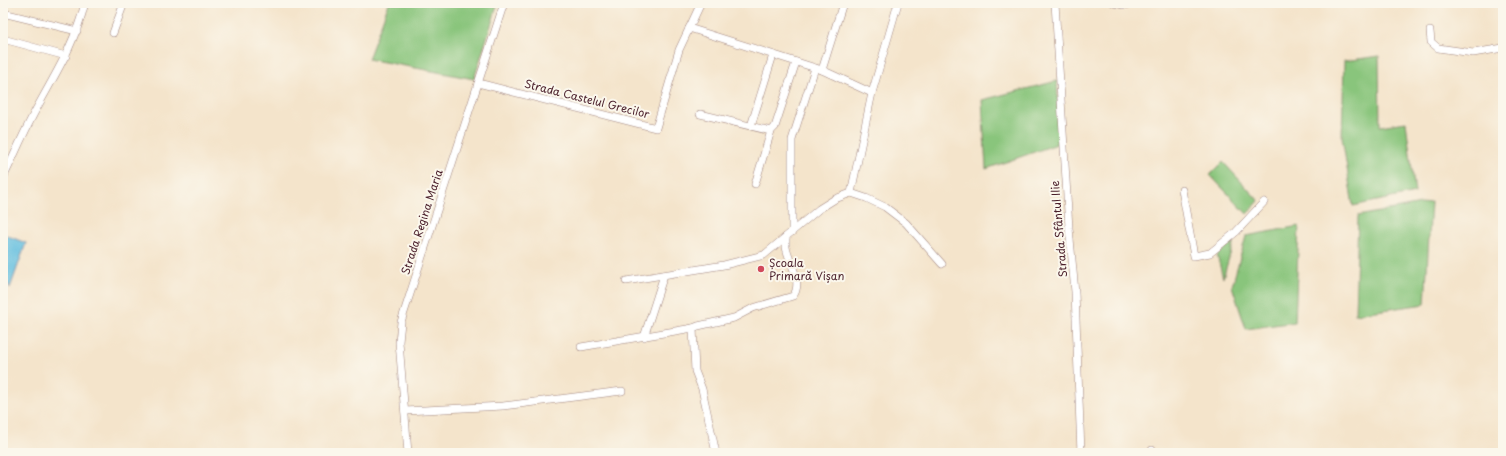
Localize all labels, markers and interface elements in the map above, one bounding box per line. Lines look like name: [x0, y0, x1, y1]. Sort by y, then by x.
street label: Strada Castelul Grecilor: [523, 75, 652, 122]
street label: Strada Regina Maria: [396, 167, 447, 277]
street label: Strada Sfântul Ilie: [1046, 180, 1071, 278]
place label: Școala Primară Vișan: [769, 254, 844, 284]
marker: Școala Primară Vișan: [756, 264, 766, 274]

